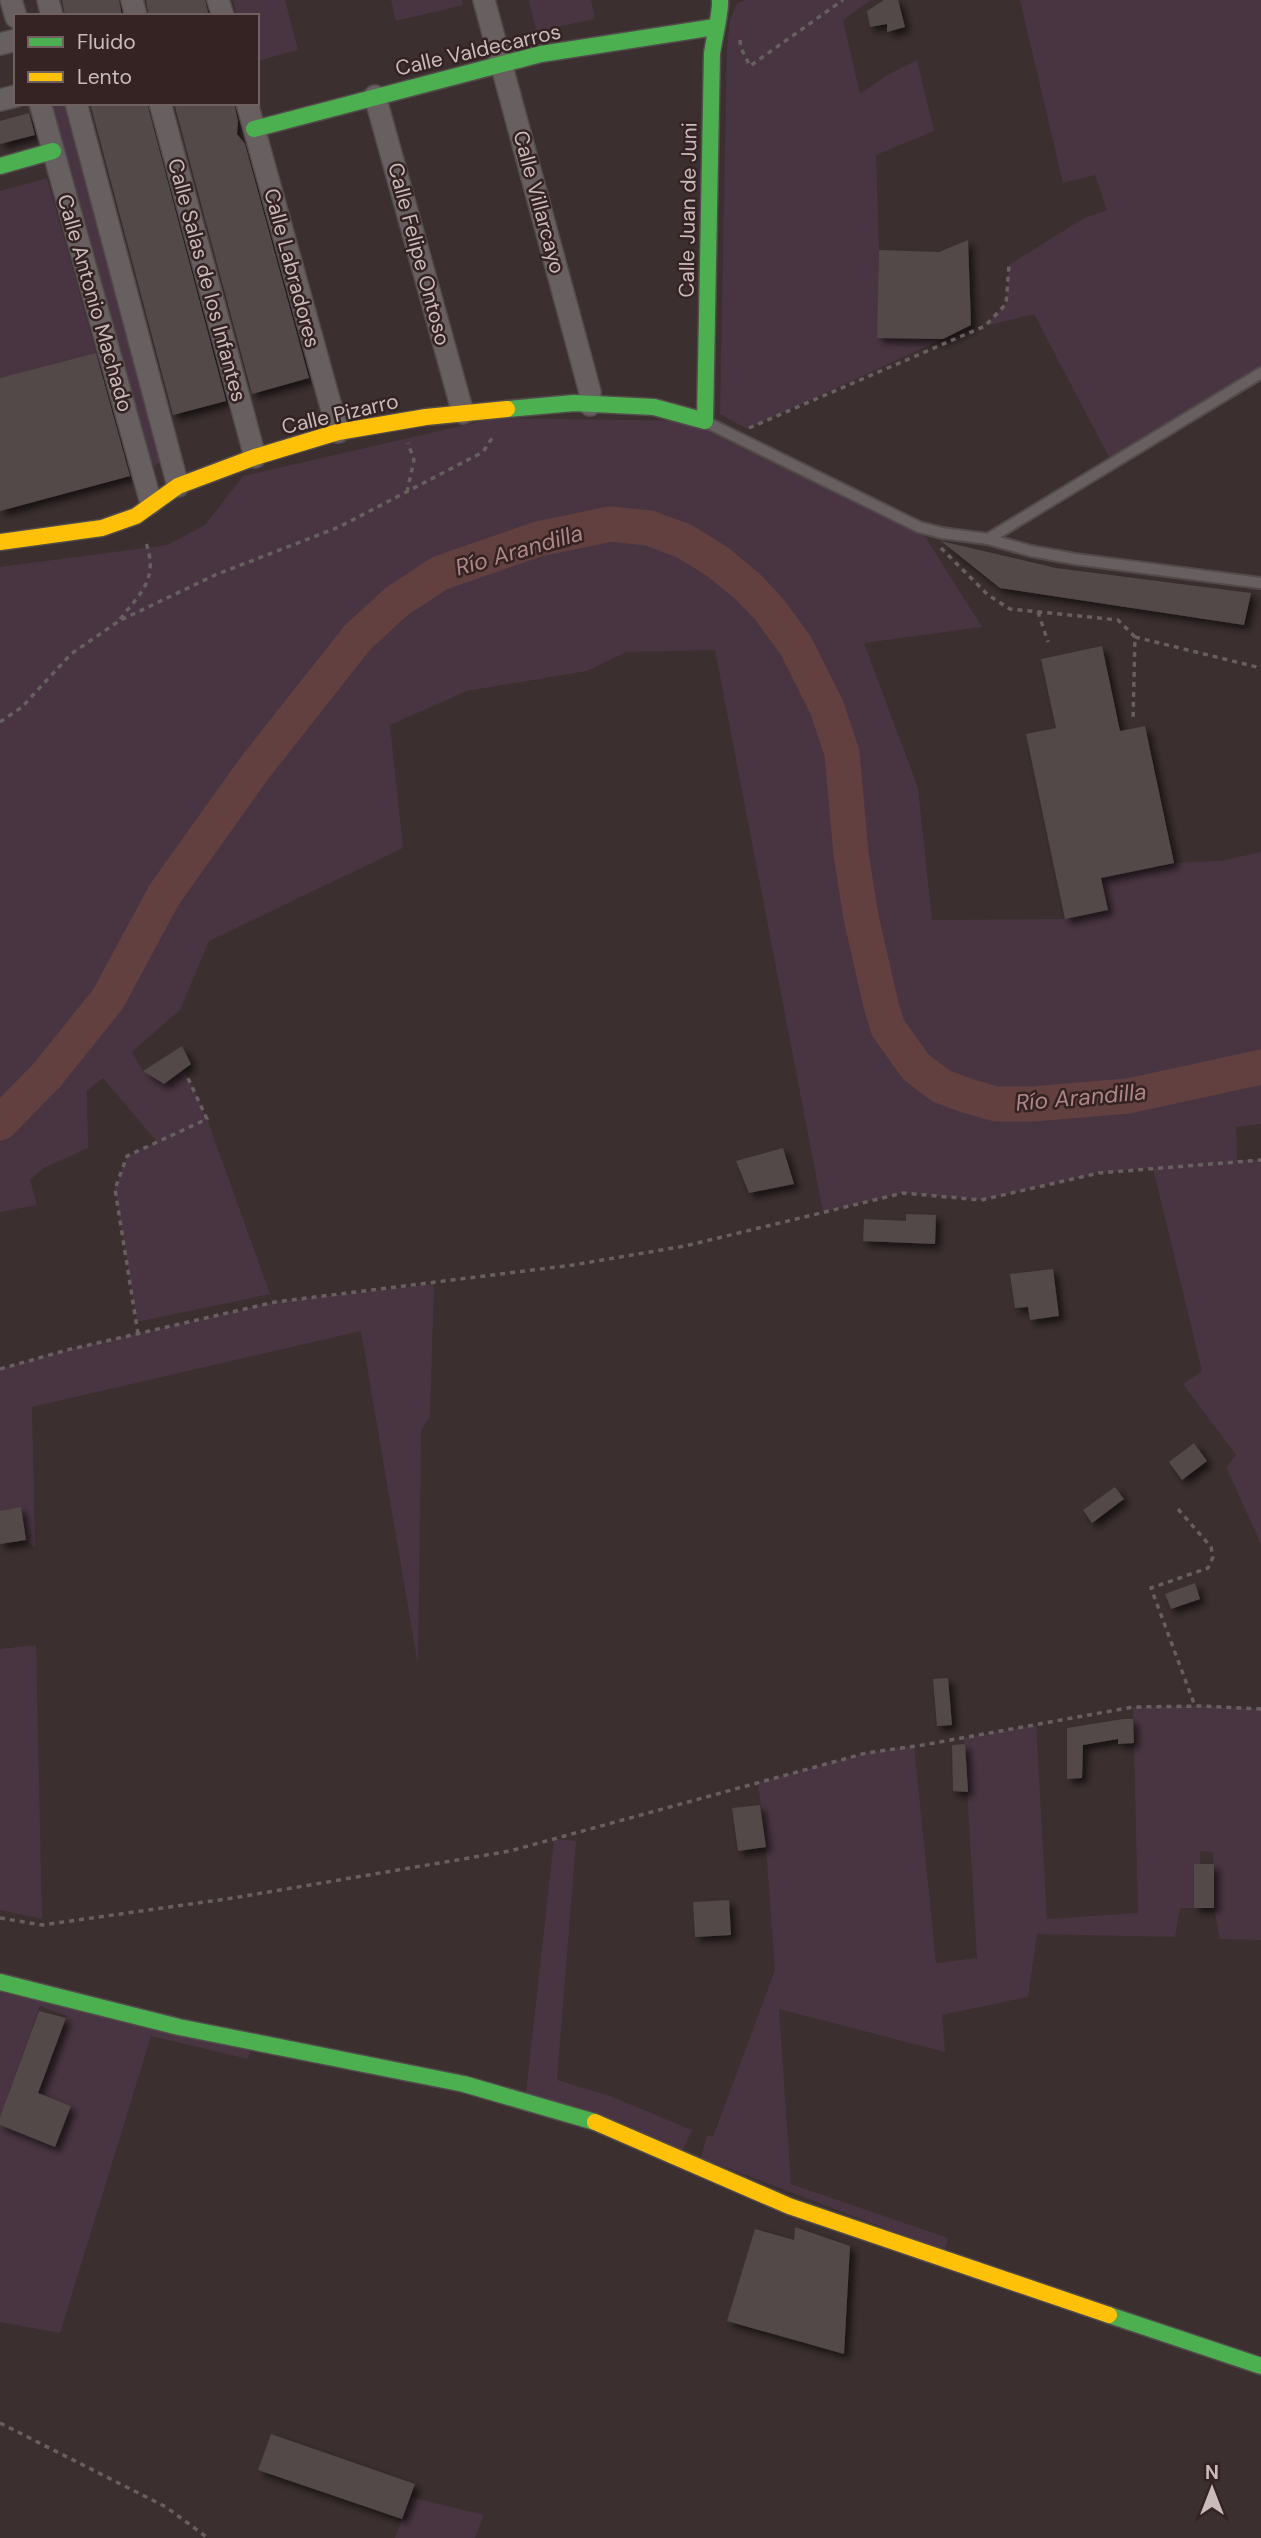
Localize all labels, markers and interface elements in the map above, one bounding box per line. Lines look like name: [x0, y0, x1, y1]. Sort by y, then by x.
legend: [14, 14, 259, 105]
street label: Calle Valdecarros: [393, 17, 563, 83]
text: Fluido: [77, 28, 136, 56]
text: Lento: [77, 63, 132, 91]
street label: Calle Juan de Juni: [672, 122, 704, 298]
street label: Calle Villarcayo: [506, 127, 572, 277]
street label: Calle Salas de los Infantes: [161, 155, 253, 405]
street label: Calle Felipe Ontoso: [381, 159, 457, 349]
street label: Calle Labradores: [257, 185, 327, 351]
street label: Calle Antonio Machado: [51, 191, 139, 415]
street label: Calle Pizarro: [279, 387, 401, 441]
water label: Río Arandilla: [452, 517, 586, 583]
water label: Río Arandilla: [1014, 1076, 1148, 1118]
north arrow: [1177, 2454, 1247, 2524]
text: N: [1205, 2460, 1219, 2485]

